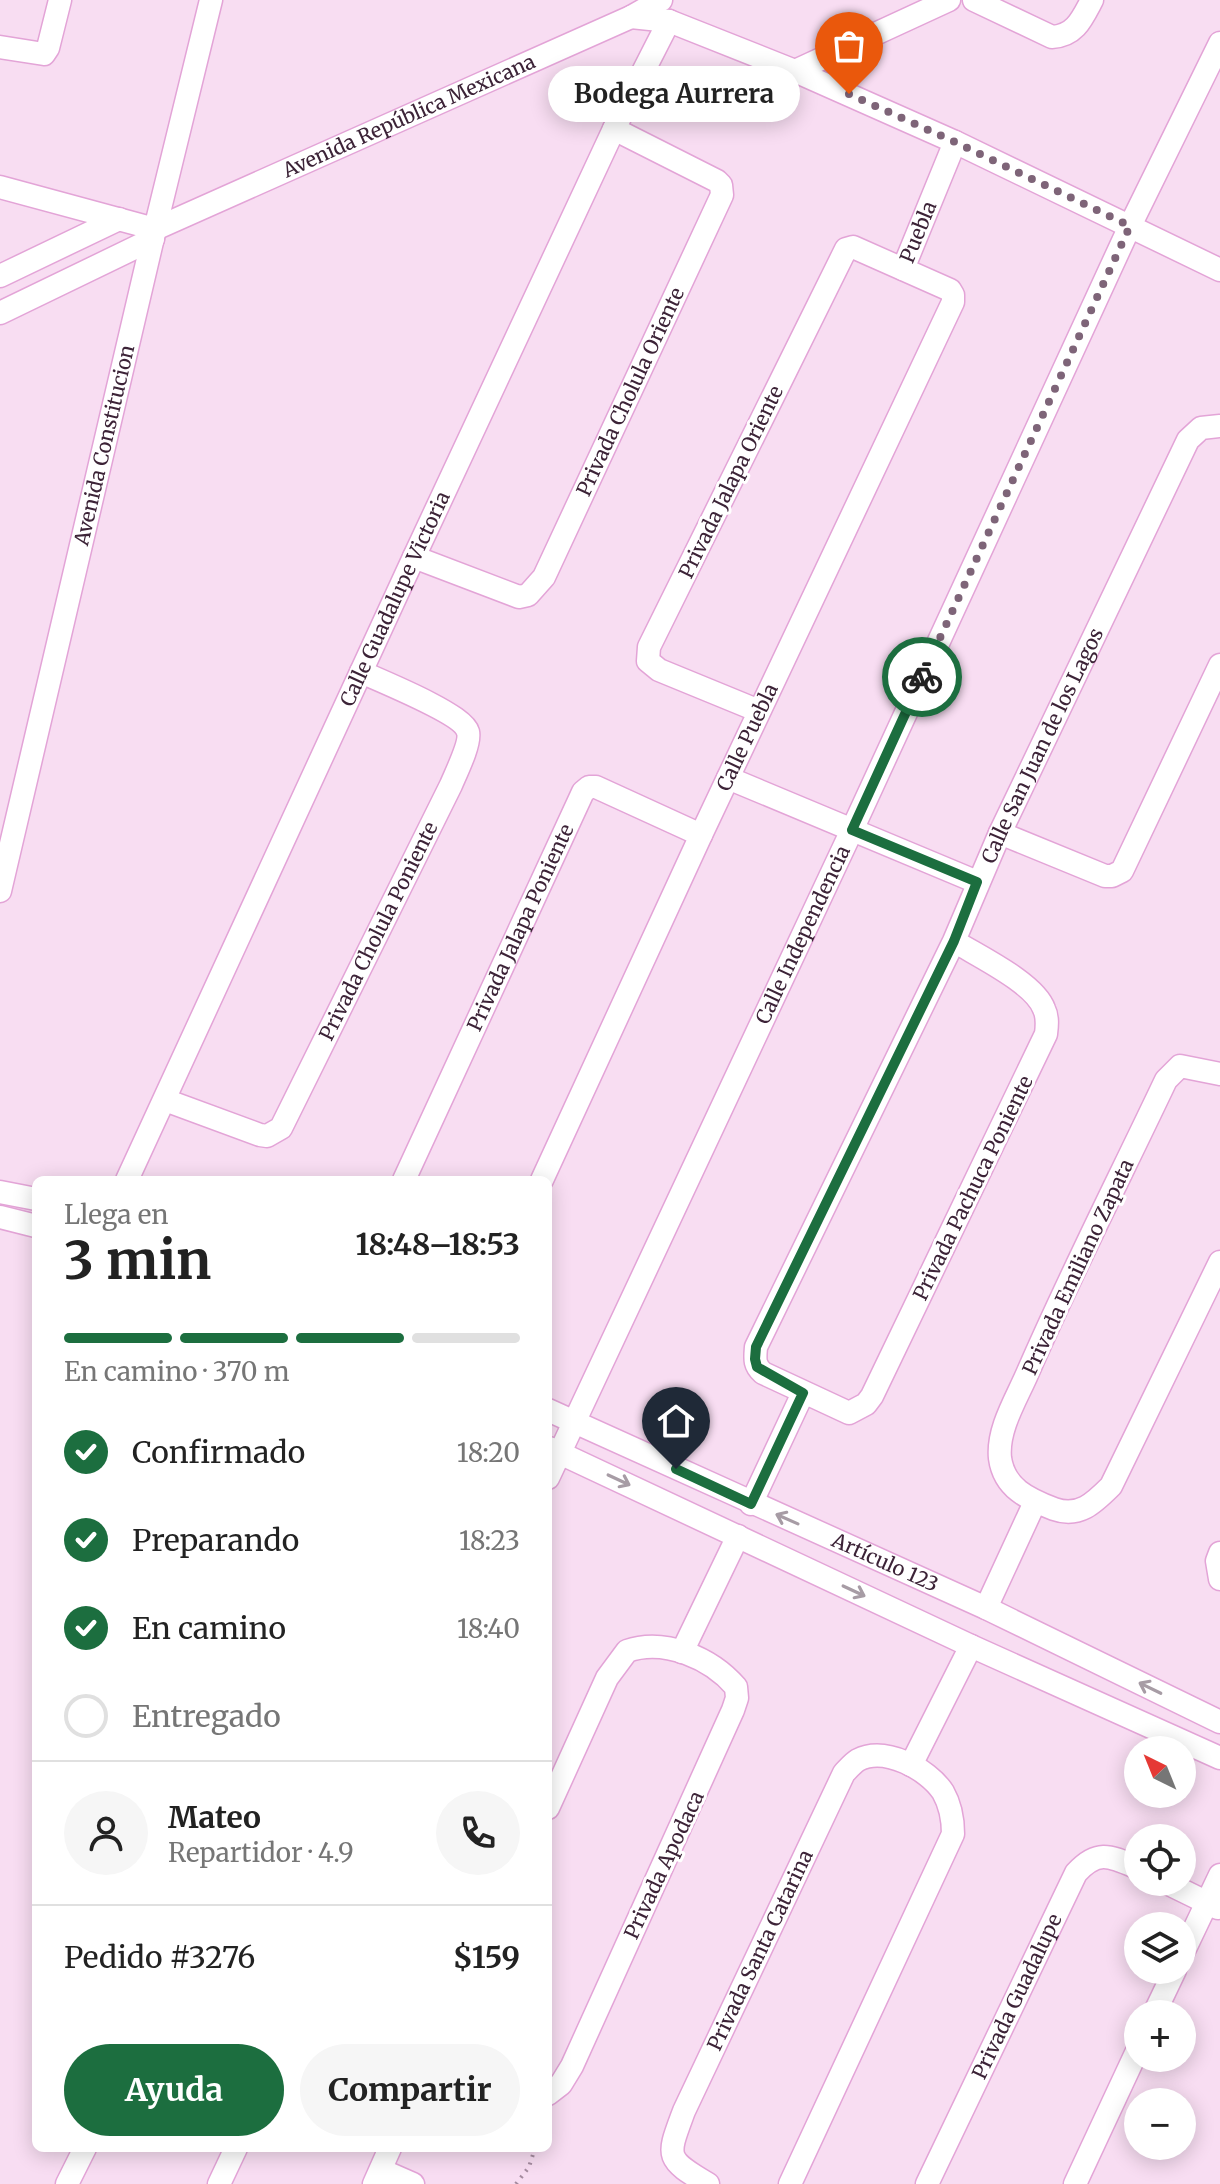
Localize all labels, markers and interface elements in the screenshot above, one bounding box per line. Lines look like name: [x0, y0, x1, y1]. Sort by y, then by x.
pin: [815, 12, 883, 94]
icon: bag: [827, 24, 871, 68]
street label: Avenida República Mexicana: [278, 48, 539, 183]
callout: Bodega Aurrera: [549, 66, 801, 122]
text: Bodega Aurrera: [574, 77, 774, 110]
street label: Puebla: [894, 197, 942, 266]
street label: Privada Cholula Oriente: [571, 283, 689, 500]
street label: Avenida Constitucion: [68, 342, 139, 549]
street label: Privada Jalapa Oriente: [673, 381, 788, 582]
street label: Calle Guadalupe Victoria: [334, 487, 455, 710]
street label: Calle San Juan de los Lagos: [976, 624, 1108, 867]
courier: [882, 637, 962, 717]
icon: bike: [900, 655, 944, 699]
street label: Calle Puebla: [711, 679, 783, 795]
street label: Privada Cholula Poniente: [313, 818, 443, 1045]
street label: Privada Jalapa Poniente: [461, 820, 579, 1035]
street label: Calle Independencia: [750, 841, 855, 1028]
street label: Privada Pachuca Poniente: [907, 1071, 1038, 1304]
street label: Privada Emiliano Zapata: [1017, 1155, 1139, 1379]
text: Llega en: [64, 1198, 168, 1231]
text: 18:48–18:53: [356, 1225, 520, 1263]
text: 3 min: [64, 1228, 211, 1293]
text: En camino · 370 m: [64, 1355, 290, 1388]
pin: [642, 1387, 710, 1469]
icon: home: [654, 1399, 698, 1443]
icon: check: [64, 1430, 108, 1474]
text: Confirmado: [132, 1433, 305, 1471]
text: 18:20: [457, 1436, 520, 1469]
one-way arrow: [606, 1473, 630, 1488]
one-way arrow: [775, 1511, 800, 1526]
icon: check: [64, 1518, 108, 1562]
text: Preparando: [132, 1521, 299, 1559]
text: 18:23: [459, 1524, 520, 1557]
street label: Artículo 123: [827, 1527, 943, 1597]
one-way arrow: [842, 1584, 866, 1599]
icon: check: [64, 1606, 108, 1650]
text: En camino: [132, 1609, 286, 1647]
text: 18:40: [457, 1612, 520, 1645]
one-way arrow: [1138, 1680, 1162, 1695]
text: Entregado: [132, 1697, 281, 1735]
north arrow: [1124, 1736, 1196, 1808]
map controls: [1124, 1736, 1196, 2160]
street label: Privada Apodaca: [618, 1787, 709, 1943]
button: person: [64, 1791, 148, 1875]
button: phone: [436, 1791, 520, 1875]
text: Mateo: [168, 1798, 261, 1836]
button: locate: [1124, 1824, 1196, 1896]
text: Repartidor · 4.9: [168, 1836, 354, 1869]
street label: Privada Santa Catarina: [701, 1845, 818, 2054]
street label: Privada Guadalupe: [966, 1909, 1067, 2083]
button: layers: [1124, 1912, 1196, 1984]
text: Pedido #3276: [64, 1938, 255, 1976]
text: $159: [453, 1938, 520, 1976]
button: +: [1124, 2000, 1196, 2072]
button: Ayuda: [64, 2044, 284, 2136]
button: Compartir: [300, 2044, 520, 2136]
button: −: [1124, 2088, 1196, 2160]

